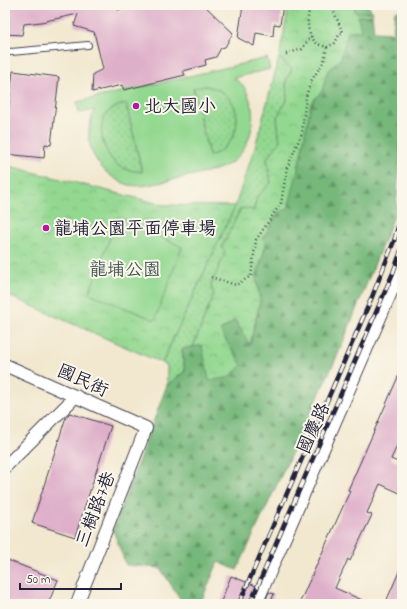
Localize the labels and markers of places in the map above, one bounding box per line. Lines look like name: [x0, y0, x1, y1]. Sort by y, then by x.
place label: 北大國小: [144, 95, 216, 121]
marker: 北大國小: [131, 101, 141, 111]
place label: 龍埔公園平面停車場: [54, 217, 216, 243]
marker: 龍埔公園平面停車場: [41, 223, 51, 233]

